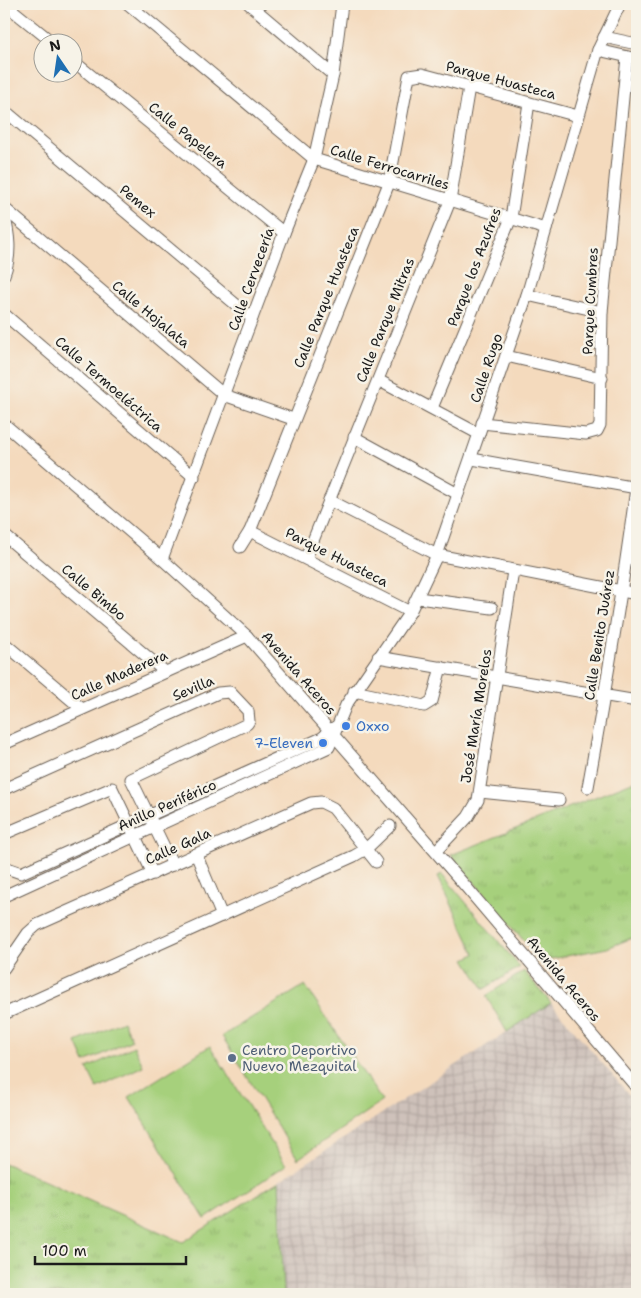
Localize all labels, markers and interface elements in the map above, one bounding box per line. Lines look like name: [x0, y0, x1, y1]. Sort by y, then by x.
north arrow: [32, 32, 82, 82]
text: N: [48, 35, 63, 55]
street label: Parque Huasteca: [444, 57, 558, 103]
street label: Calle Papelera: [145, 98, 231, 172]
street label: Calle Ferrocarriles: [328, 140, 452, 194]
street label: Pemex: [116, 180, 160, 222]
street label: Parque los Azufres: [443, 205, 505, 329]
street label: Calle Parque Huasteca: [289, 223, 363, 370]
street label: Calle Cervecería: [224, 225, 278, 333]
street label: Parque Cumbres: [578, 247, 602, 355]
street label: Calle Parque Mitras: [352, 255, 418, 385]
street label: Calle Hojalata: [108, 276, 194, 352]
street label: Calle Rugo: [466, 331, 506, 405]
street label: Calle Termoeléctrica: [51, 332, 167, 436]
street label: Parque Huasteca: [283, 523, 392, 591]
street label: Calle Bimbo: [58, 560, 130, 624]
street label: Calle Benito Juárez: [580, 568, 618, 702]
street label: Avenida Aceros: [258, 627, 340, 719]
street label: Calle Maderera: [68, 645, 171, 704]
street label: José María Morelos: [456, 647, 496, 785]
street label: Sevilla: [169, 671, 217, 705]
place label: Oxxo: [356, 717, 389, 735]
marker: Oxxo: [340, 720, 352, 732]
place label: 7-Eleven: [254, 734, 313, 752]
marker: 7-Eleven: [317, 737, 329, 749]
street label: Anillo Periférico: [115, 775, 219, 835]
street label: Calle Gala: [142, 823, 214, 868]
street label: Avenida Aceros: [523, 933, 605, 1025]
place label: Centro Deportivo Nuevo Mezquital: [242, 1041, 357, 1075]
marker: Centro Deportivo Nuevo Mezquital: [226, 1052, 238, 1064]
scale bar: [35, 1233, 186, 1265]
text: 100 m: [42, 1241, 87, 1261]

